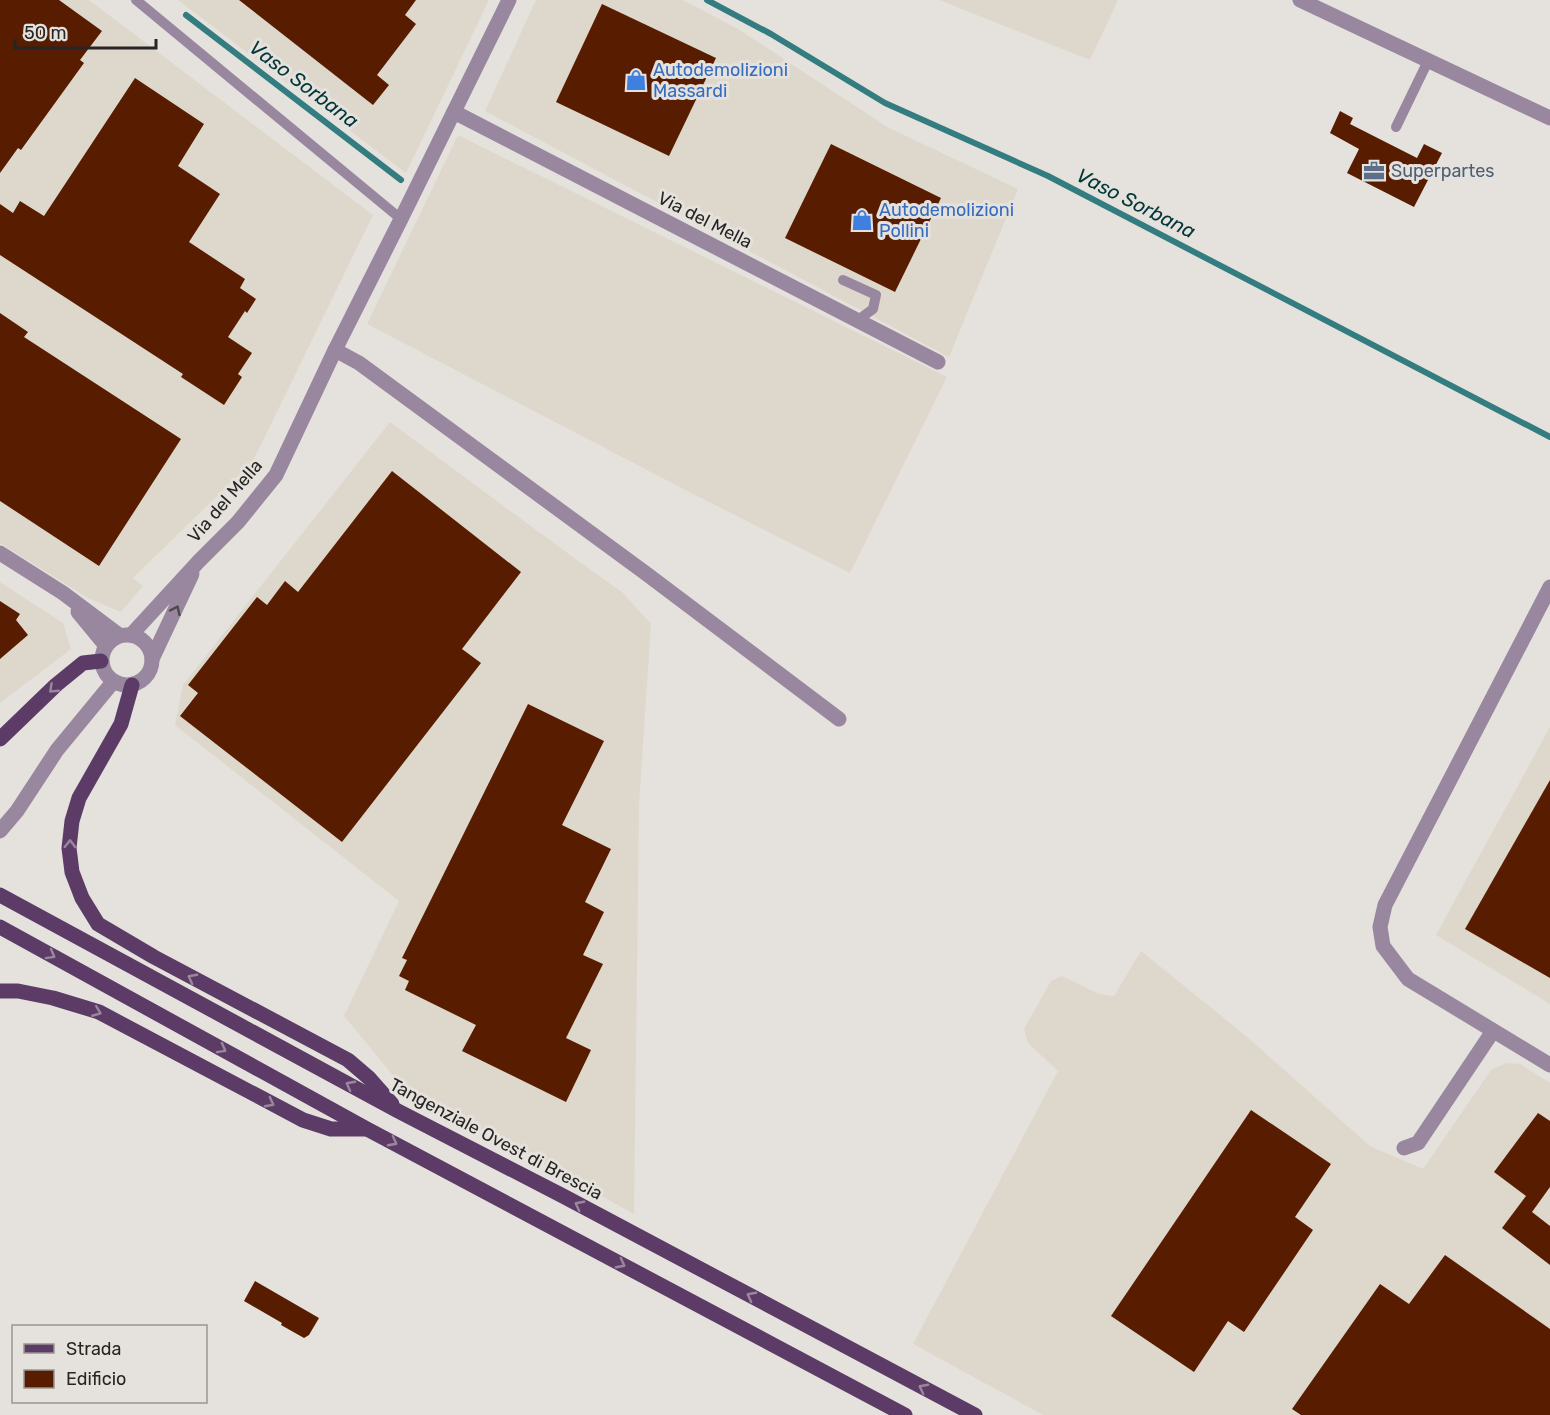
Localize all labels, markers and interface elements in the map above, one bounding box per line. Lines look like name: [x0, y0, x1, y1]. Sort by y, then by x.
scale bar: [15, 12, 156, 50]
text: 50 m: [24, 22, 67, 44]
water label: Vaso Sorbana: [245, 35, 364, 133]
place label: Autodemolizioni Massardi: [653, 59, 788, 102]
shop icon: Autodemolizioni Massardi: [624, 68, 648, 92]
office icon: Superpartes: [1362, 159, 1386, 183]
place label: Superpartes: [1391, 160, 1494, 182]
water label: Vaso Sorbana: [1072, 163, 1200, 243]
street label: Via del Mella: [654, 187, 756, 253]
place label: Autodemolizioni Pollini: [879, 199, 1014, 242]
shop icon: Autodemolizioni Pollini: [850, 208, 874, 232]
street label: Via del Mella: [183, 455, 267, 547]
one-way arrow: [168, 605, 180, 616]
one-way arrow: [49, 682, 59, 693]
one-way arrow: [64, 840, 76, 849]
one-way arrow: [45, 948, 56, 959]
one-way arrow: [188, 974, 199, 985]
one-way arrow: [91, 1005, 102, 1017]
one-way arrow: [216, 1042, 227, 1053]
street label: Tangenziale Ovest di Brescia: [386, 1073, 606, 1205]
one-way arrow: [346, 1081, 356, 1092]
one-way arrow: [264, 1096, 274, 1107]
one-way arrow: [387, 1135, 398, 1147]
one-way arrow: [574, 1200, 585, 1212]
one-way arrow: [615, 1257, 625, 1268]
one-way arrow: [747, 1292, 757, 1303]
legend: [12, 1325, 207, 1403]
text: Strada: [66, 1338, 122, 1360]
text: Edificio: [66, 1368, 126, 1390]
one-way arrow: [918, 1383, 929, 1395]

